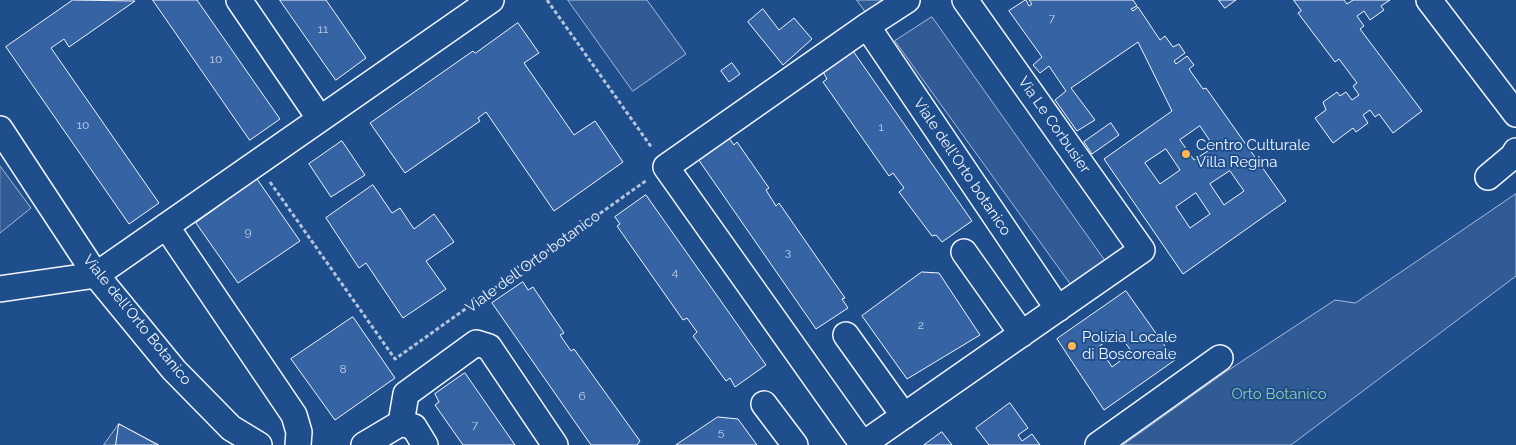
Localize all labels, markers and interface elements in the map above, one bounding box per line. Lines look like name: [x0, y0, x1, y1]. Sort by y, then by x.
house number: 7: [1049, 11, 1055, 25]
house number: 11: [318, 22, 328, 36]
house number: 10: [210, 52, 222, 66]
street label: Via Le Corbusier: [1014, 73, 1094, 177]
street label: Viale dell'Orto botanico: [909, 95, 1015, 239]
house number: 10: [77, 118, 89, 132]
house number: 1: [878, 120, 884, 134]
place label: Centro Culturale Villa Regina: [1196, 136, 1310, 171]
marker: Centro Culturale Villa Regina: [1180, 148, 1192, 160]
street label: Viale dell'Orto botanico: [462, 207, 604, 317]
house number: 9: [244, 225, 252, 239]
house number: 3: [785, 245, 791, 259]
street label: Viale dell'Orto Botanico: [79, 251, 195, 389]
house number: 4: [672, 265, 678, 279]
house number: 2: [918, 318, 924, 332]
place label: Polizia Locale di Boscoreale: [1082, 328, 1177, 363]
marker: Polizia Locale di Boscoreale: [1066, 340, 1078, 352]
house number: 8: [339, 362, 347, 376]
park label: Orto Botanico: [1231, 385, 1327, 403]
house number: 6: [578, 389, 586, 403]
house number: 7: [472, 418, 478, 432]
house number: 5: [718, 425, 724, 439]

